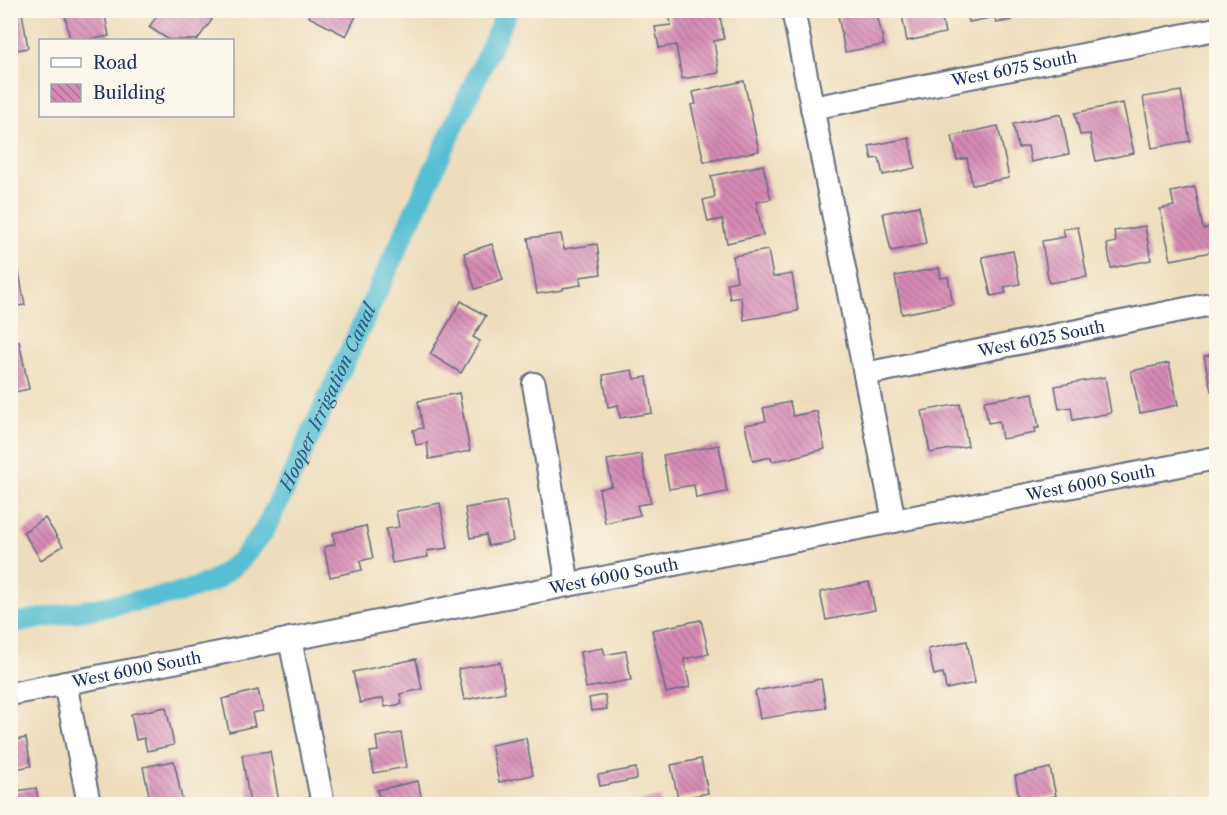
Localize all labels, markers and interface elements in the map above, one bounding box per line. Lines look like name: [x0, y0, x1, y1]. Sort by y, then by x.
legend: [39, 39, 234, 117]
street label: West 6075 South: [949, 46, 1079, 91]
text: Road: [93, 52, 138, 74]
text: Building: [93, 82, 165, 104]
water label: Hooper Irrigation Canal: [274, 298, 382, 496]
street label: West 6025 South: [975, 316, 1106, 361]
street label: West 6000 South: [1023, 460, 1157, 505]
street label: West 6000 South: [546, 553, 680, 598]
street label: West 6000 South: [69, 647, 203, 692]

